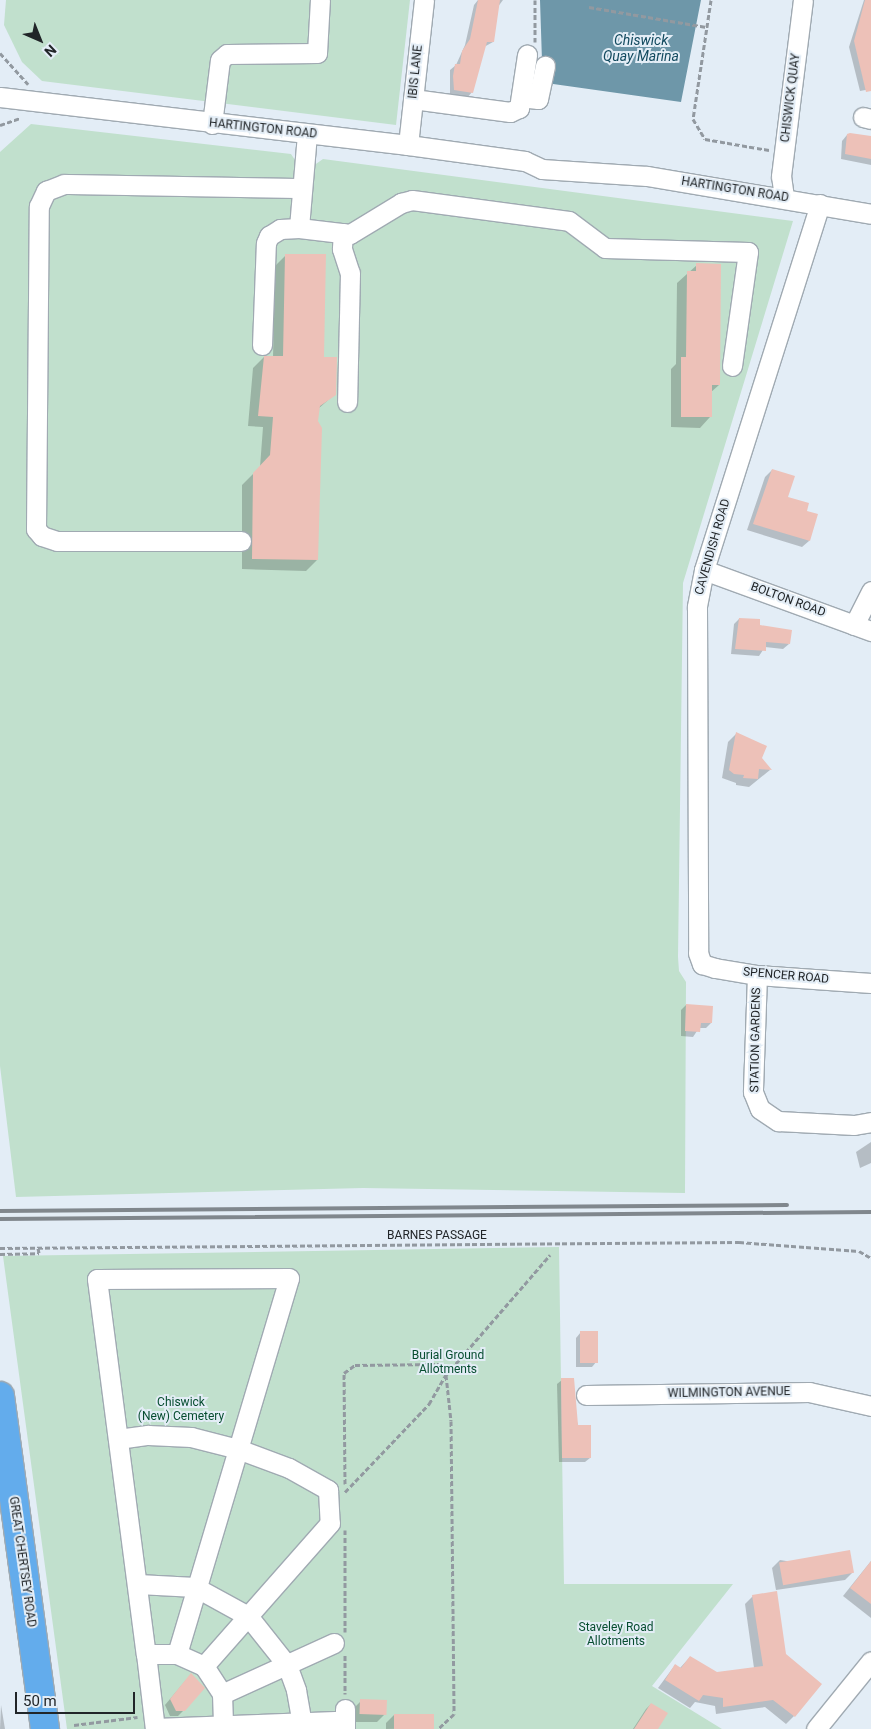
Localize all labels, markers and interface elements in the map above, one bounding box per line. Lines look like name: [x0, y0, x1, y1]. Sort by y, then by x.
north arrow: [15, 15, 65, 65]
water label: Chiswick Quay Marina: [603, 32, 679, 64]
text: N: [41, 42, 60, 60]
street label: IBIS LANE: [406, 44, 426, 100]
street label: CHISWICK QUAY: [778, 53, 804, 143]
street label: HARTINGTON ROAD: [208, 116, 318, 142]
street label: HARTINGTON ROAD: [680, 174, 790, 206]
street label: CAVENDISH ROAD: [692, 497, 734, 597]
street label: BOLTON ROAD: [749, 580, 827, 620]
street label: SPENCER ROAD: [742, 965, 830, 987]
street label: STATION GARDENS: [748, 987, 764, 1093]
street label: BARNES PASSAGE: [387, 1229, 487, 1243]
park label: Burial Ground Allotments: [412, 1349, 484, 1377]
street label: WILMINGTON AVENUE: [668, 1385, 790, 1401]
park label: Chiswick (New) Cemetery: [138, 1396, 224, 1424]
street label: GREAT CHERTSEY ROAD: [6, 1496, 38, 1628]
park label: Staveley Road Allotments: [579, 1621, 653, 1649]
scale bar: [18, 1682, 138, 1714]
text: 50 m: [23, 1692, 57, 1710]

